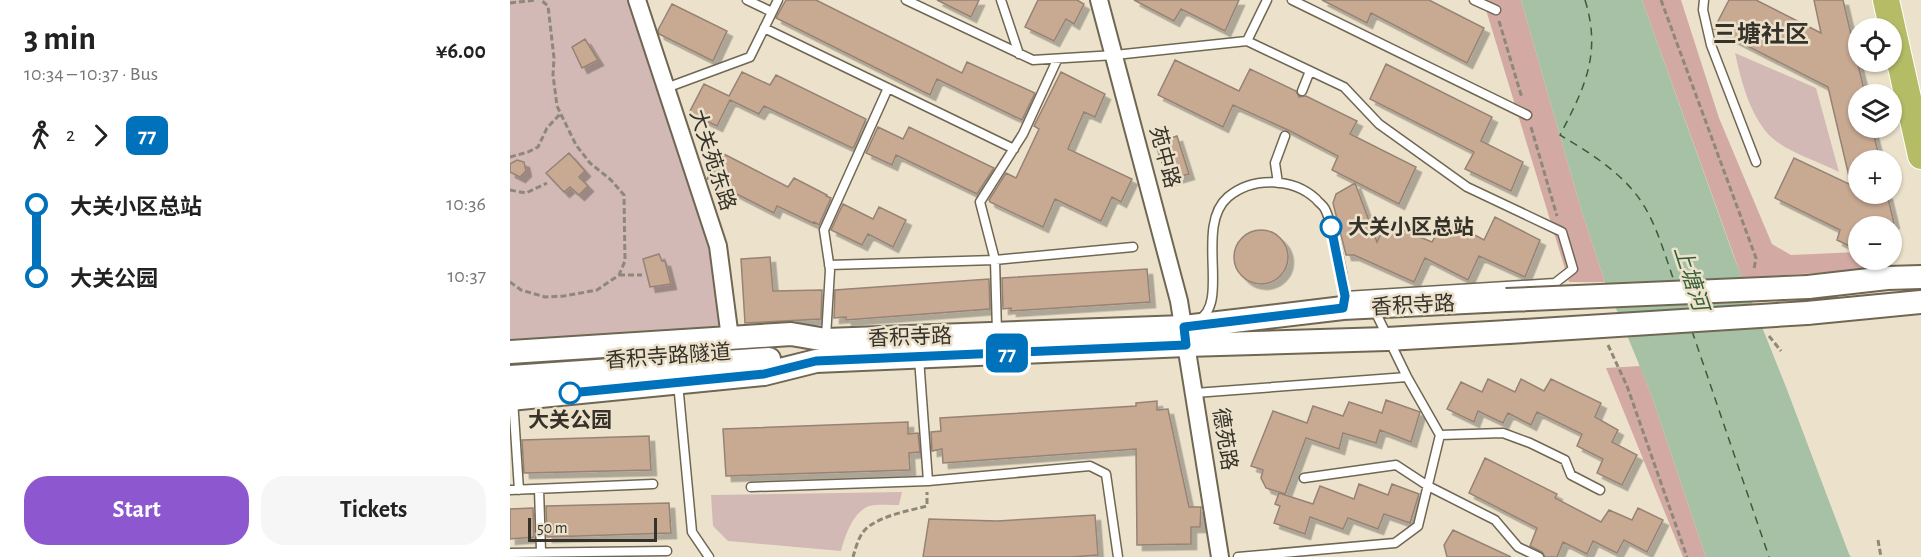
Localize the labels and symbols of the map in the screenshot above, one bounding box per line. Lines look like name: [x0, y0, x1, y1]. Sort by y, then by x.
district label: 三塘社区: [1713, 21, 1809, 47]
street label: 大关苑东路: [686, 107, 740, 213]
street label: 苑中路: [1146, 124, 1184, 190]
place label: 大关小区总站: [1348, 215, 1474, 238]
marker: 大关小区总站: [1320, 216, 1342, 238]
water label: 上塘河: [1670, 243, 1714, 317]
street label: 香积寺路: [1370, 292, 1456, 318]
street label: 香积寺路: [868, 325, 952, 349]
line badge: 77: [980, 334, 1034, 372]
street label: 香积寺路隧道: [604, 341, 732, 371]
marker: 大关公园: [559, 382, 581, 404]
street label: 德苑路: [1209, 406, 1241, 472]
place label: 大关公园: [528, 409, 612, 431]
scale bar: [528, 515, 657, 542]

